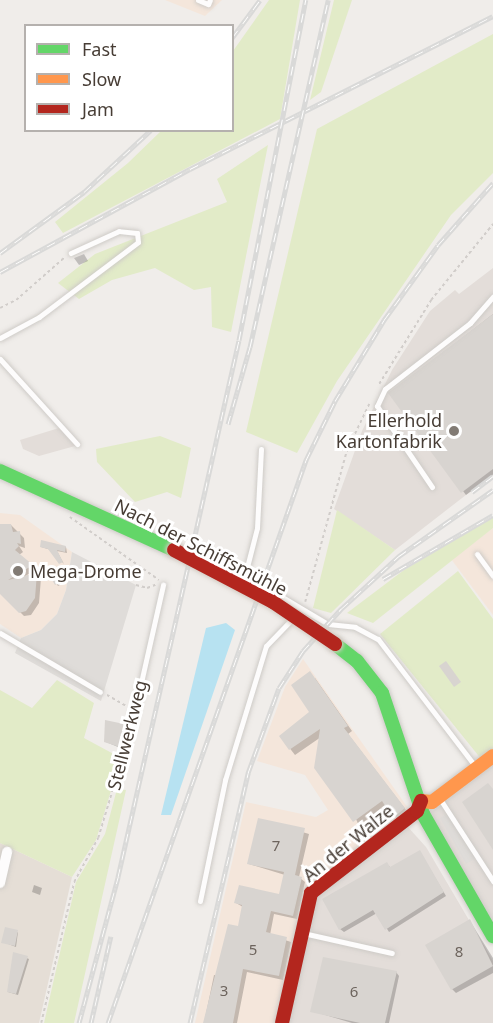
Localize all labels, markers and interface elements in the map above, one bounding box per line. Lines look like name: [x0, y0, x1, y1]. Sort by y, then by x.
legend: [24, 24, 234, 132]
text: Fast: [82, 37, 117, 61]
text: Slow: [82, 67, 121, 91]
text: Jam: [82, 97, 114, 121]
place label: Ellerhold Kartonfabrik: [336, 410, 442, 452]
marker: Ellerhold Kartonfabrik: [447, 424, 461, 438]
street label: Nach der Schiffsmühle: [111, 494, 291, 600]
place label: Mega-Drome: [30, 560, 142, 582]
marker: Mega-Drome: [11, 564, 25, 578]
street label: Stellwerkweg: [103, 678, 151, 792]
street label: An der Walze: [298, 800, 398, 886]
house number: 7: [272, 837, 280, 855]
house number: 5: [249, 941, 257, 959]
house number: 8: [455, 943, 463, 961]
house number: 3: [220, 982, 228, 1000]
house number: 6: [350, 983, 358, 1001]

